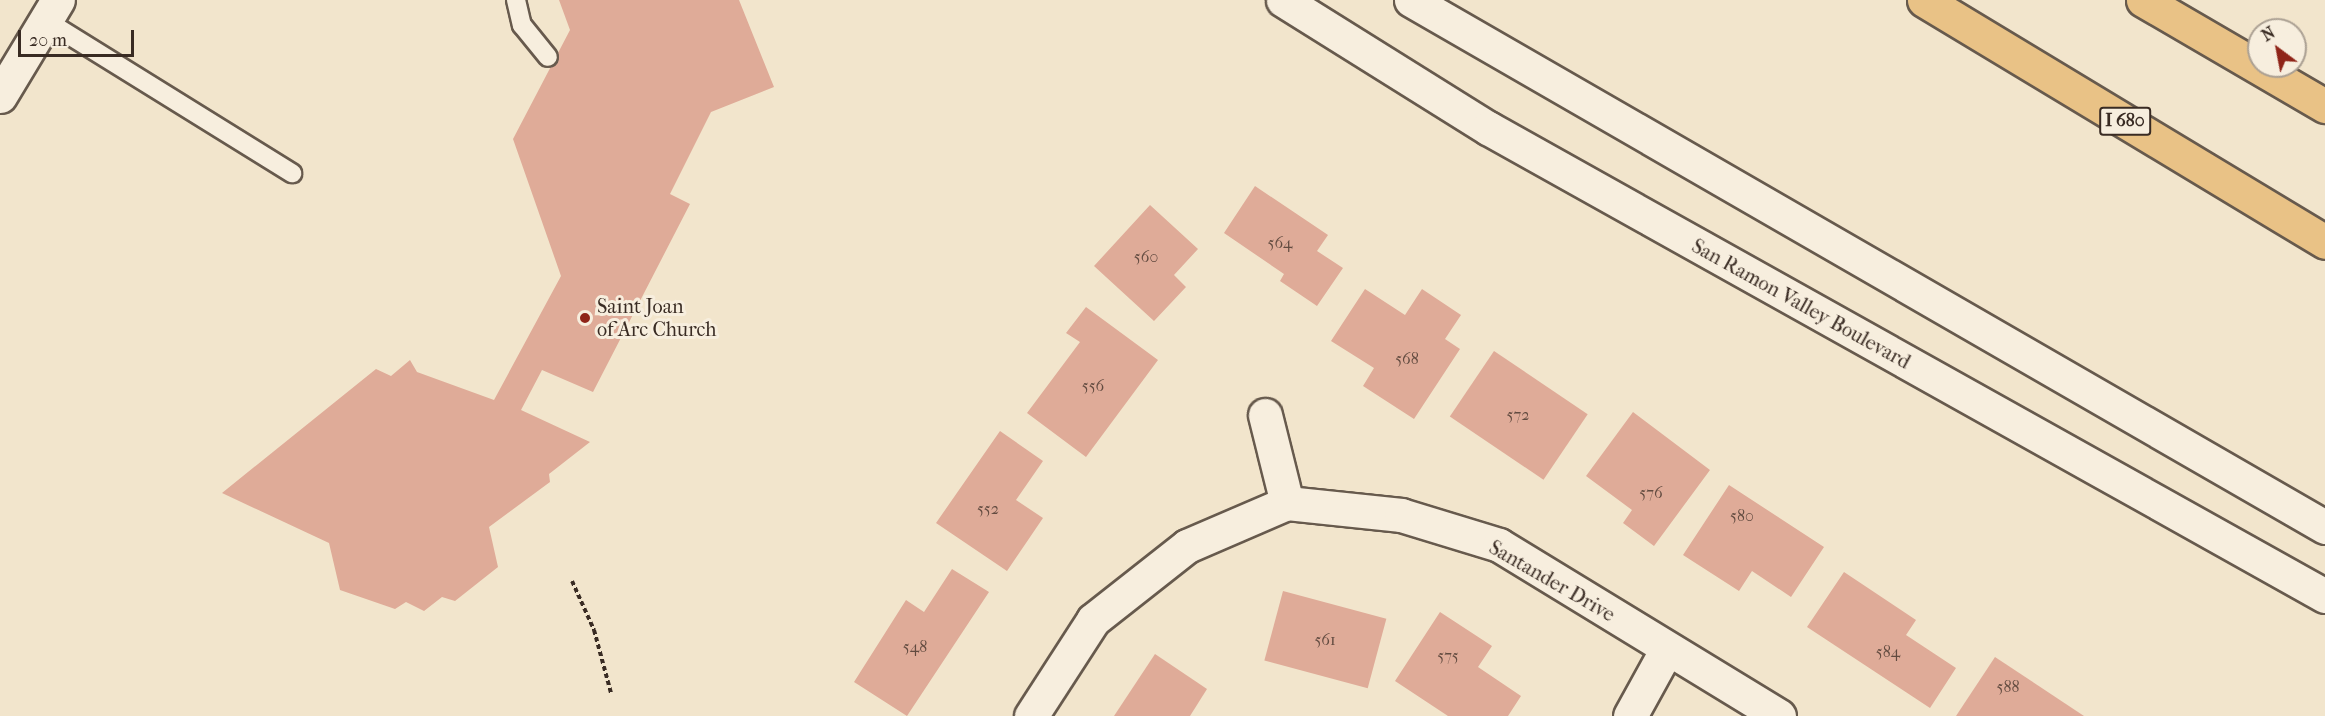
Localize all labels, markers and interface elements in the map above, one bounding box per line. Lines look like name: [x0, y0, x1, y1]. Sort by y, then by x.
scale bar: [21, 18, 136, 56]
north arrow: [2247, 18, 2307, 78]
text: N: [2258, 23, 2278, 45]
text: 20 m: [29, 30, 67, 51]
road number: I 680: [2098, 106, 2152, 136]
house number: 564: [1268, 233, 1292, 253]
street label: San Ramon Valley Boulevard: [1688, 234, 1914, 374]
house number: 560: [1134, 247, 1158, 267]
place label: Saint Joan of Arc Church: [597, 294, 717, 341]
marker: Saint Joan of Arc Church: [578, 311, 592, 325]
house number: 568: [1395, 349, 1419, 369]
house number: 556: [1082, 376, 1104, 396]
house number: 572: [1507, 405, 1529, 425]
house number: 576: [1639, 483, 1663, 503]
house number: 552: [977, 499, 999, 519]
house number: 580: [1730, 506, 1754, 526]
street label: Santander Drive: [1485, 535, 1619, 627]
house number: 561: [1314, 630, 1336, 650]
house number: 548: [903, 637, 927, 657]
house number: 584: [1876, 642, 1900, 662]
house number: 575: [1437, 646, 1459, 666]
house number: 588: [1997, 677, 2019, 697]

